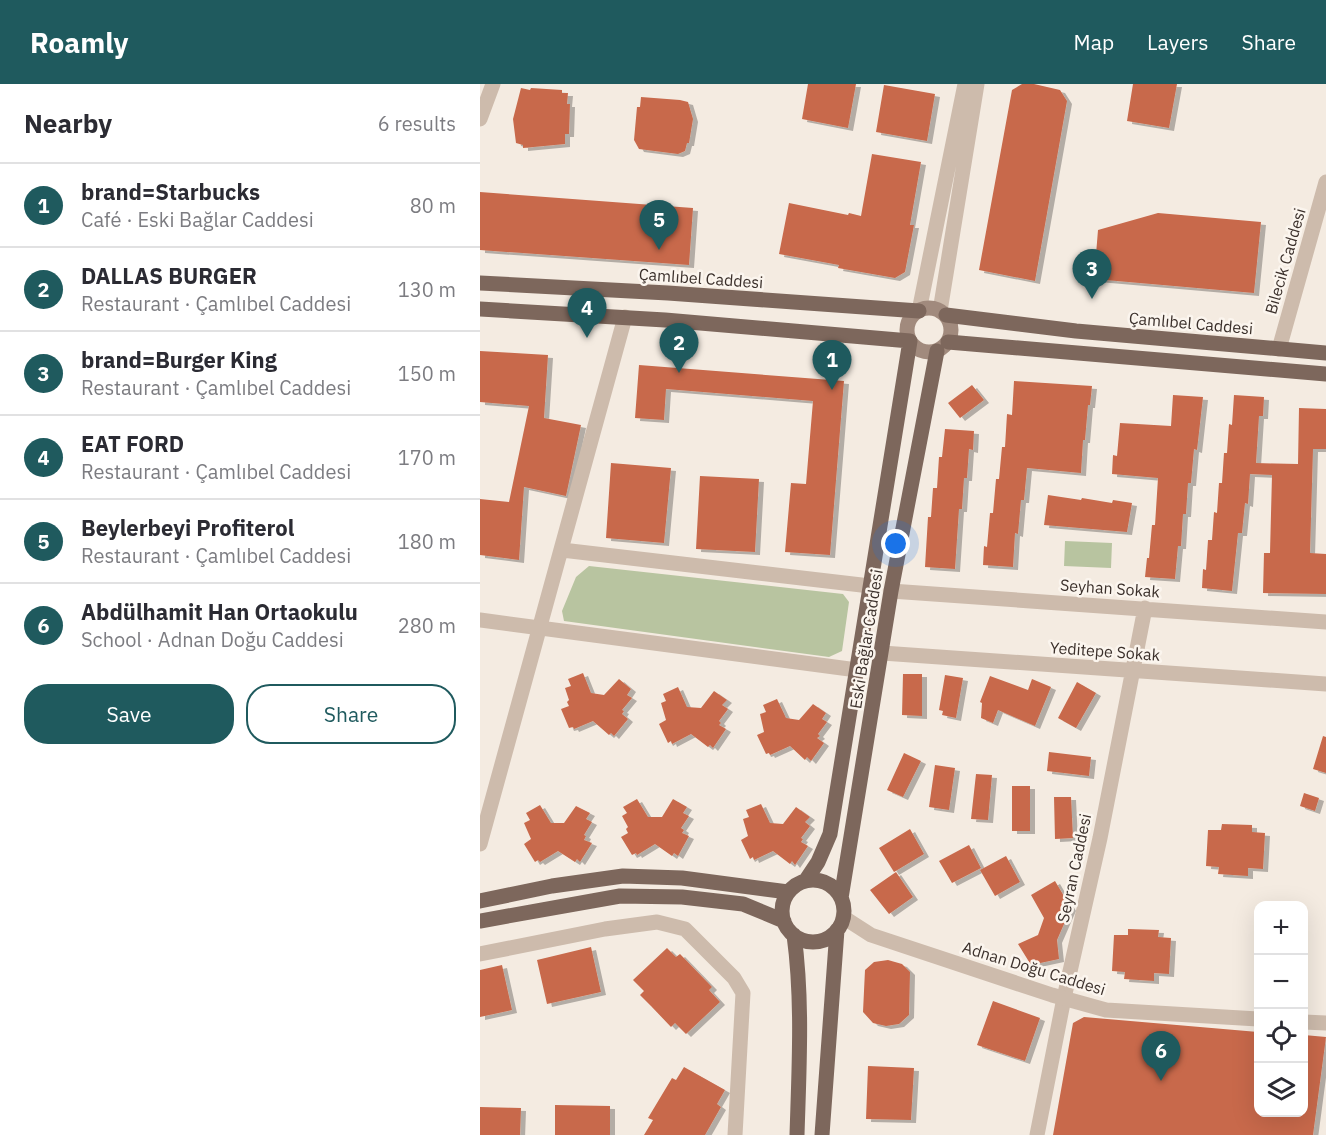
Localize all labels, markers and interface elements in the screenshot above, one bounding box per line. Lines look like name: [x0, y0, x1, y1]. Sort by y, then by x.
text: Roamly: [30, 24, 128, 61]
text: Map: [1074, 28, 1114, 56]
text: Layers: [1147, 28, 1209, 56]
text: Share: [1242, 28, 1296, 56]
text: Nearby: [24, 106, 112, 140]
text: 6 results: [378, 110, 456, 137]
text: brand=Starbucks: [81, 177, 260, 206]
text: 1: [38, 192, 50, 219]
text: 80 m: [410, 192, 456, 219]
pin: 5: [640, 200, 678, 250]
text: Café · Eski Bağlar Caddesi: [81, 206, 314, 233]
street label: Bilecik Caddesi: [1260, 206, 1310, 316]
pin: 3: [1072, 250, 1112, 299]
text: DALLAS BURGER: [81, 261, 257, 290]
street label: Çamlıbel Caddesi: [638, 264, 764, 292]
text: 2: [38, 276, 50, 303]
text: 130 m: [398, 276, 456, 303]
pin: 4: [568, 288, 606, 338]
text: Restaurant · Çamlıbel Caddesi: [81, 290, 351, 317]
street label: Çamlıbel Caddesi: [1128, 308, 1254, 338]
pin: 2: [660, 324, 698, 373]
pin: 1: [812, 340, 852, 390]
text: brand=Burger King: [81, 345, 277, 374]
text: 3: [38, 360, 50, 387]
text: 150 m: [398, 360, 456, 387]
text: Restaurant · Çamlıbel Caddesi: [81, 374, 351, 401]
text: EAT FORD: [81, 429, 184, 458]
text: 4: [38, 444, 50, 471]
text: 170 m: [398, 444, 456, 471]
text: Restaurant · Çamlıbel Caddesi: [81, 458, 351, 485]
text: Beylerbeyi Profiterol: [81, 513, 294, 542]
text: 5: [38, 528, 50, 555]
text: 180 m: [398, 528, 456, 555]
your location: [881, 529, 910, 558]
text: Restaurant · Çamlıbel Caddesi: [81, 542, 351, 569]
street label: Eski Bağlar Caddesi: [845, 568, 887, 710]
street label: Seyhan Sokak: [1059, 575, 1161, 602]
text: Abdülhamit Han Ortaokulu: [81, 597, 358, 626]
text: 6: [38, 612, 50, 639]
text: 280 m: [398, 612, 456, 639]
text: School · Adnan Doğu Caddesi: [81, 626, 344, 653]
street label: Yeditepe Sokak: [1049, 637, 1161, 665]
button: Save: [24, 684, 234, 744]
button: Share: [246, 684, 456, 744]
street label: Seyran Caddesi: [1053, 812, 1095, 924]
map controls: [1254, 901, 1308, 1117]
button: +: [1254, 901, 1308, 955]
street label: Adnan Doğu Caddesi: [960, 937, 1108, 999]
button: −: [1254, 955, 1308, 1009]
button: locate: [1254, 1009, 1308, 1063]
pin: 6: [1142, 1032, 1180, 1081]
button: layers: [1254, 1063, 1308, 1117]

